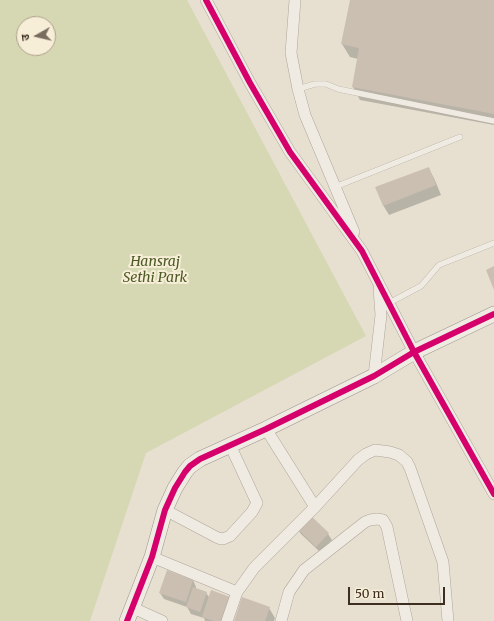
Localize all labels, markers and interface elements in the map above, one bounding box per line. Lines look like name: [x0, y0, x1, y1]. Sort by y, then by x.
north arrow: [16, 16, 56, 56]
text: उ: [18, 33, 32, 42]
park label: Hansraj Sethi Park: [123, 254, 187, 286]
scale bar: [350, 579, 447, 605]
text: 50 m: [355, 586, 384, 601]

